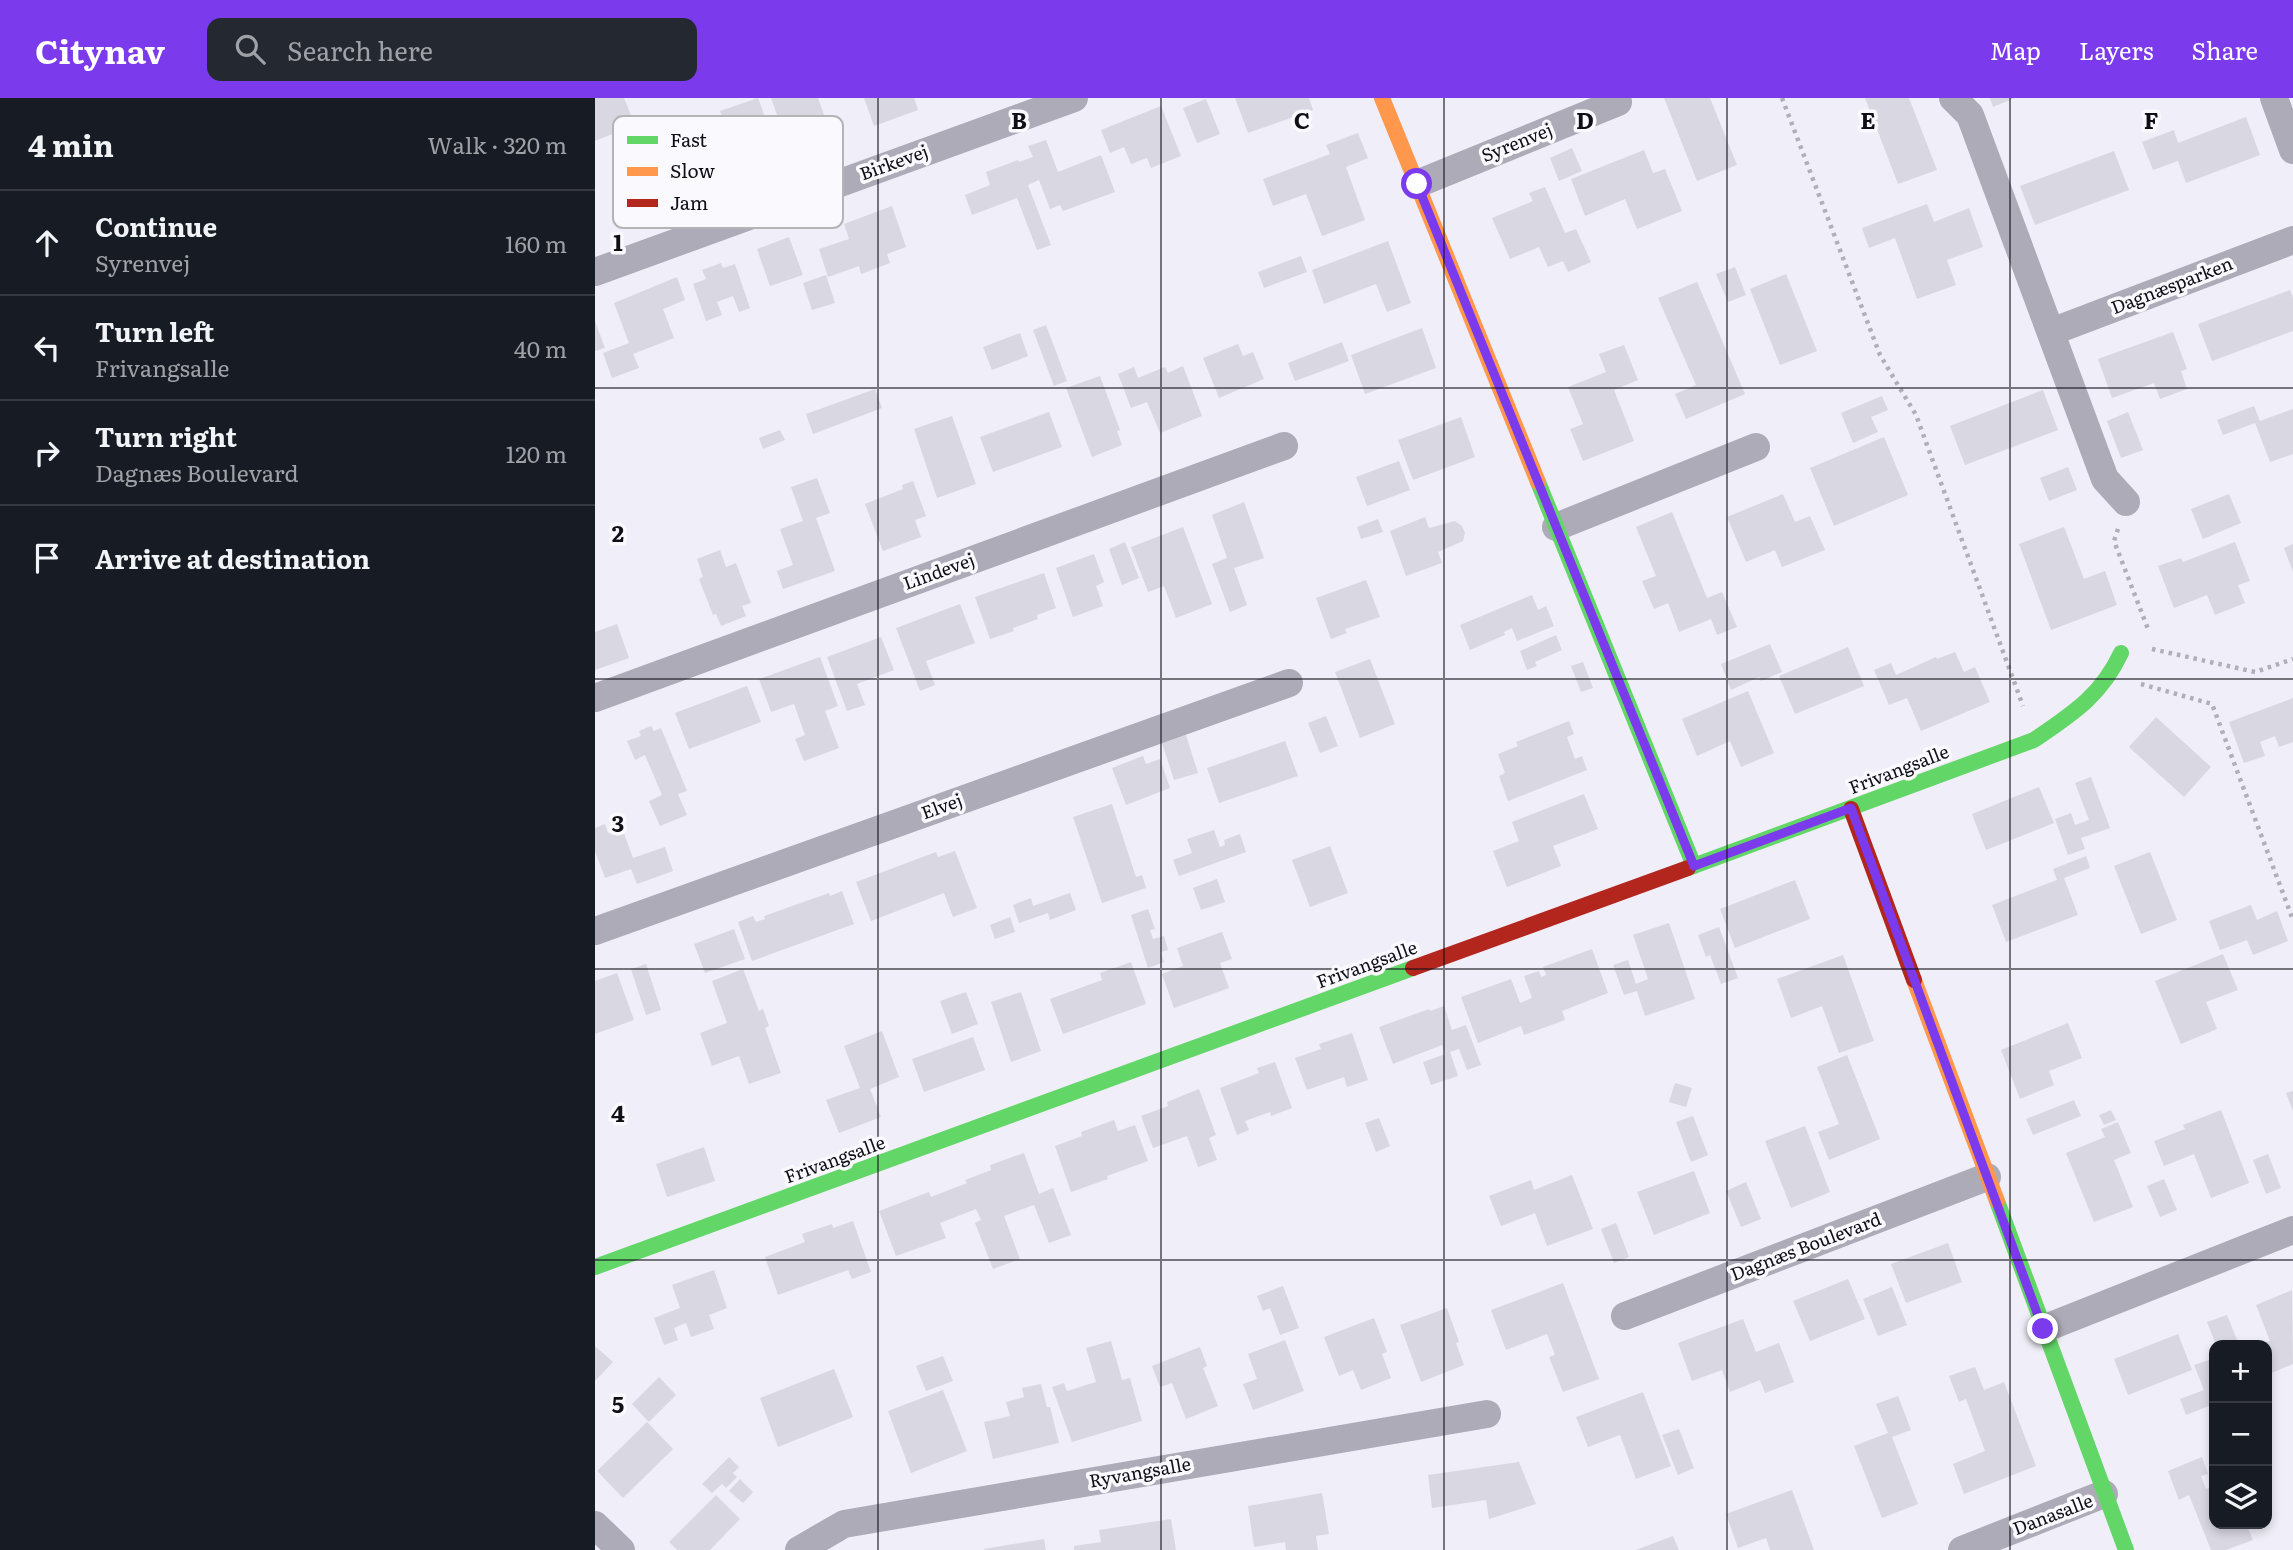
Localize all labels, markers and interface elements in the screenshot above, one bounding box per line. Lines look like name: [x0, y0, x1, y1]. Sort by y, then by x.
search box: [207, 18, 697, 81]
text: Citynav: [35, 25, 165, 74]
icon: search: [231, 30, 269, 68]
text: Search here: [287, 30, 433, 69]
text: Map: [1990, 32, 2041, 67]
text: Layers: [2079, 32, 2153, 67]
text: Share: [2191, 32, 2258, 67]
text: B: [1011, 102, 1027, 136]
text: C: [1294, 102, 1310, 136]
text: D: [1576, 102, 1594, 136]
text: E: [1860, 102, 1876, 136]
text: F: [2144, 102, 2159, 136]
street label: Syrenvej: [1477, 115, 1556, 168]
legend: [613, 116, 843, 228]
text: 4 min: [28, 122, 114, 166]
text: Fast: [670, 125, 707, 153]
text: Walk · 320 m: [428, 127, 567, 161]
street label: Birkevej: [856, 137, 931, 186]
text: Slow: [670, 156, 715, 184]
route start: [1401, 168, 1432, 199]
text: Jam: [670, 188, 708, 216]
text: Continue: [95, 206, 217, 245]
icon: ahead: [28, 224, 66, 262]
text: 1: [613, 224, 623, 258]
text: 160 m: [505, 226, 567, 260]
text: Syrenvej: [95, 245, 190, 279]
street label: Dagnæsparken: [2107, 249, 2236, 320]
text: Turn left: [95, 311, 214, 350]
icon: left: [28, 329, 66, 367]
text: 40 m: [514, 331, 567, 365]
text: Frivangsalle: [95, 350, 230, 384]
text: Turn right: [95, 416, 237, 455]
icon: right: [28, 434, 66, 472]
text: 120 m: [506, 436, 567, 470]
text: Dagnæs Boulevard: [95, 455, 299, 489]
text: 2: [612, 515, 624, 549]
text: Arrive at destination: [95, 538, 370, 577]
icon: arrive: [28, 539, 66, 577]
street label: Lindevej: [899, 545, 978, 596]
street label: Frivangsalle: [1844, 737, 1952, 800]
street label: Elvej: [917, 786, 966, 825]
text: 3: [612, 805, 624, 839]
street label: Frivangsalle: [1312, 933, 1421, 994]
text: 4: [611, 1095, 625, 1129]
street label: Frivangsalle: [780, 1128, 889, 1189]
street label: Dagnæs Boulevard: [1726, 1204, 1885, 1287]
route end: [2027, 1313, 2058, 1344]
map controls: [2209, 1340, 2272, 1529]
button: +: [2209, 1340, 2272, 1403]
text: 5: [612, 1386, 624, 1420]
button: −: [2209, 1403, 2272, 1466]
street label: Ryvangsalle: [1087, 1449, 1193, 1494]
button: layers: [2209, 1466, 2272, 1529]
street label: Danasalle: [2009, 1486, 2096, 1541]

